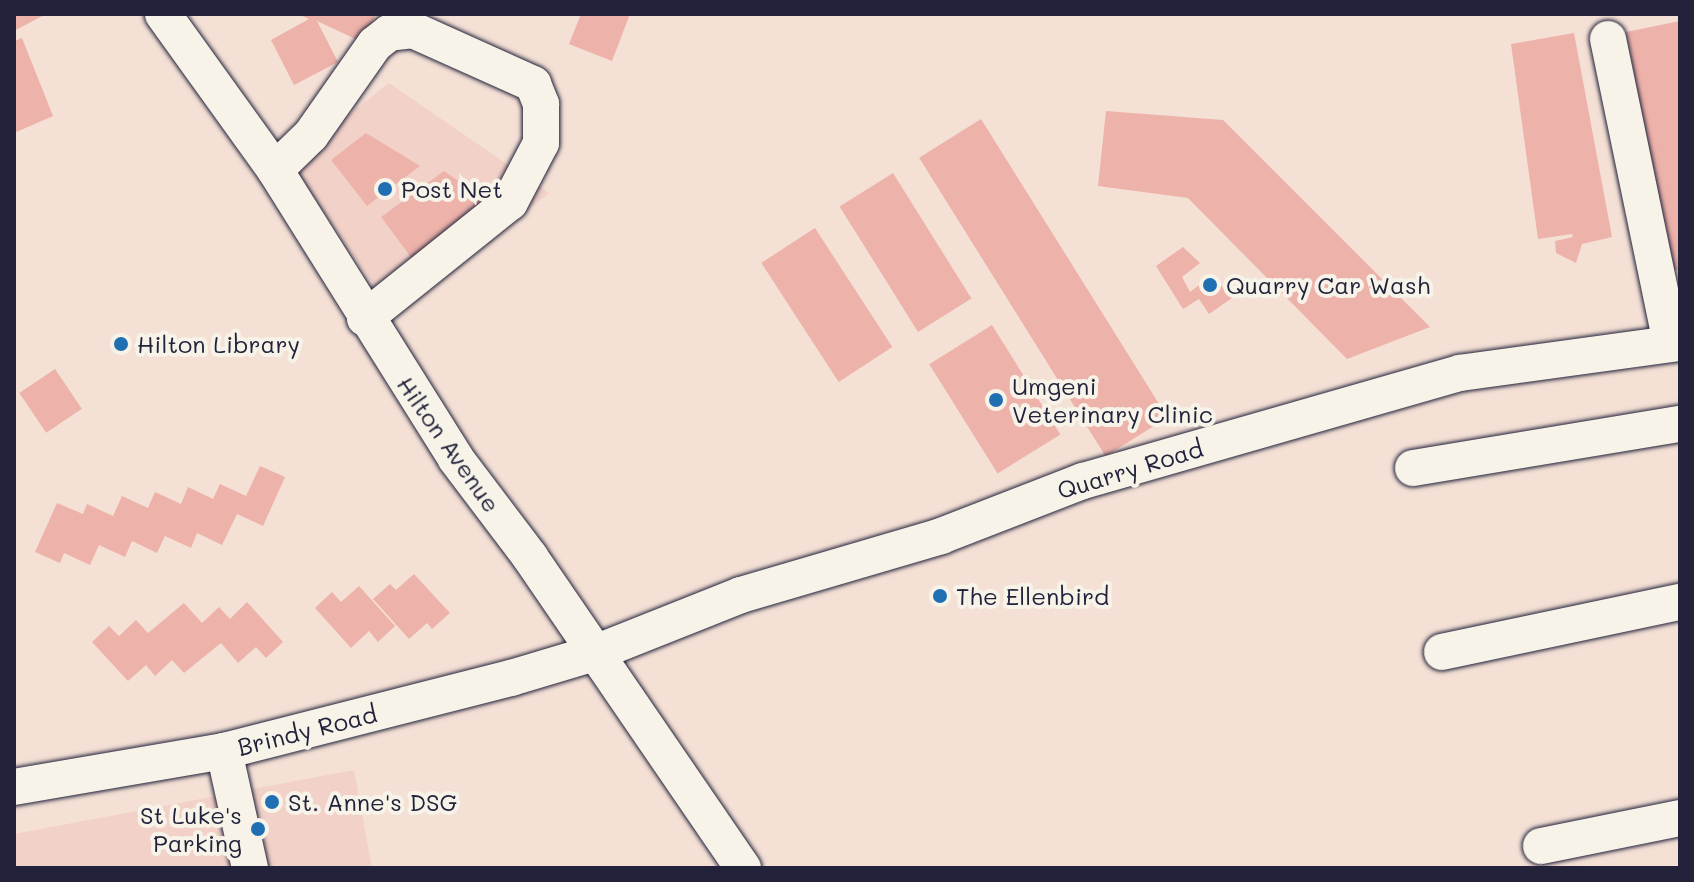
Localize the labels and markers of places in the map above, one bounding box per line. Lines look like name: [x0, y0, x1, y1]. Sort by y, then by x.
place label: Post Net: [401, 175, 503, 203]
marker: Post Net: [376, 180, 394, 198]
place label: Quarry Car Wash: [1226, 271, 1430, 299]
marker: Quarry Car Wash: [1201, 276, 1219, 294]
place label: Hilton Library: [137, 330, 300, 358]
marker: Hilton Library: [112, 335, 130, 353]
place label: Umgeni Veterinary Clinic: [1012, 372, 1213, 428]
marker: Umgeni Veterinary Clinic: [987, 391, 1005, 409]
place label: The Ellenbird: [956, 582, 1109, 610]
marker: The Ellenbird: [931, 587, 949, 605]
place label: St. Anne's DSG: [288, 788, 457, 816]
marker: St. Anne's DSG: [263, 793, 281, 811]
place label: St Luke's Parking: [140, 801, 242, 857]
marker: St Luke's Parking: [249, 820, 267, 838]

